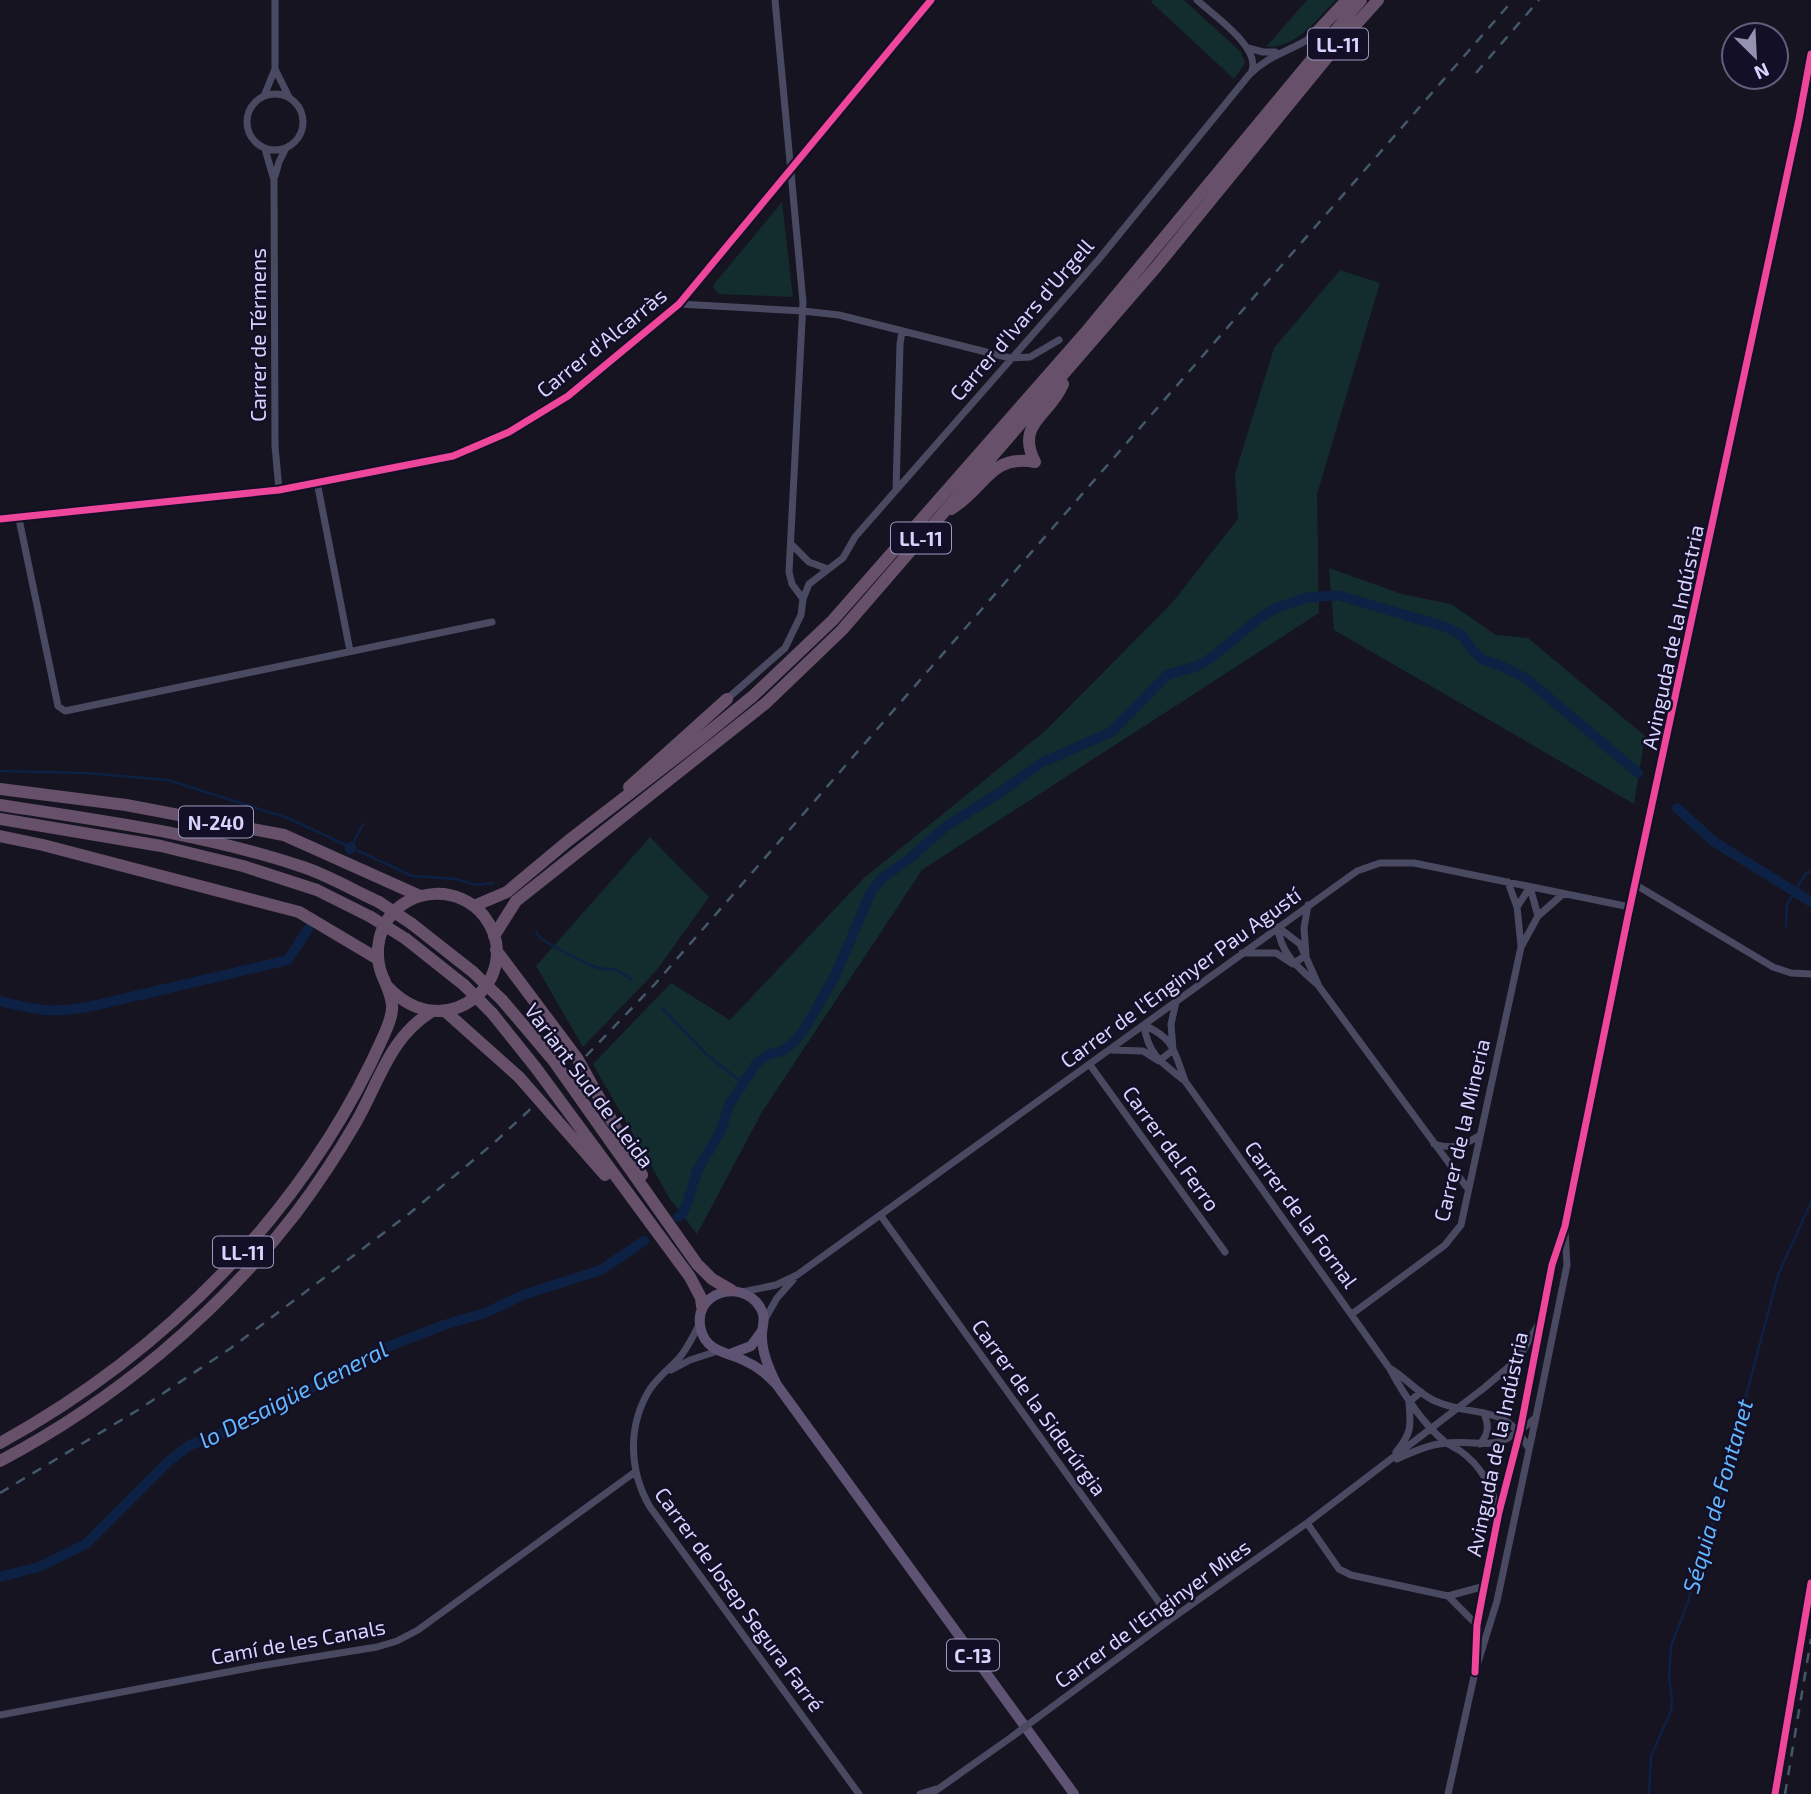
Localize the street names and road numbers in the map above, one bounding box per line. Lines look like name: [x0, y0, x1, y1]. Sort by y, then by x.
road number: LL-11: [1308, 28, 1368, 60]
street label: Carrer d'Ivars d'Urgell: [944, 232, 1099, 405]
street label: Carrer de Térmens: [245, 248, 270, 422]
street label: Carrer d'Alcarràs: [531, 282, 671, 402]
street label: Avinguda de la Indústria: [1636, 522, 1708, 752]
road number: LL-11: [891, 523, 951, 554]
road number: N-240: [179, 806, 253, 838]
street label: Carrer de l'Enginyer Pau Agustí: [1055, 881, 1306, 1073]
street label: Variant Sud de Lleida: [520, 998, 660, 1172]
street label: Carrer de la Mineria: [1428, 1036, 1494, 1224]
street label: Carrer del Ferro: [1118, 1081, 1226, 1215]
street label: Carrer de la Fornal: [1240, 1136, 1364, 1293]
road number: LL-11: [213, 1236, 273, 1268]
street label: Carrer de la Siderúrgia: [968, 1314, 1112, 1500]
street label: Avinguda de la Indústria: [1460, 1329, 1532, 1559]
street label: Carrer de Josep Segura Farré: [650, 1482, 830, 1716]
street label: Carrer de l'Enginyer Mies: [1049, 1534, 1255, 1692]
street label: Camí de les Canals: [209, 1613, 387, 1669]
road number: C-13: [947, 1639, 999, 1670]

